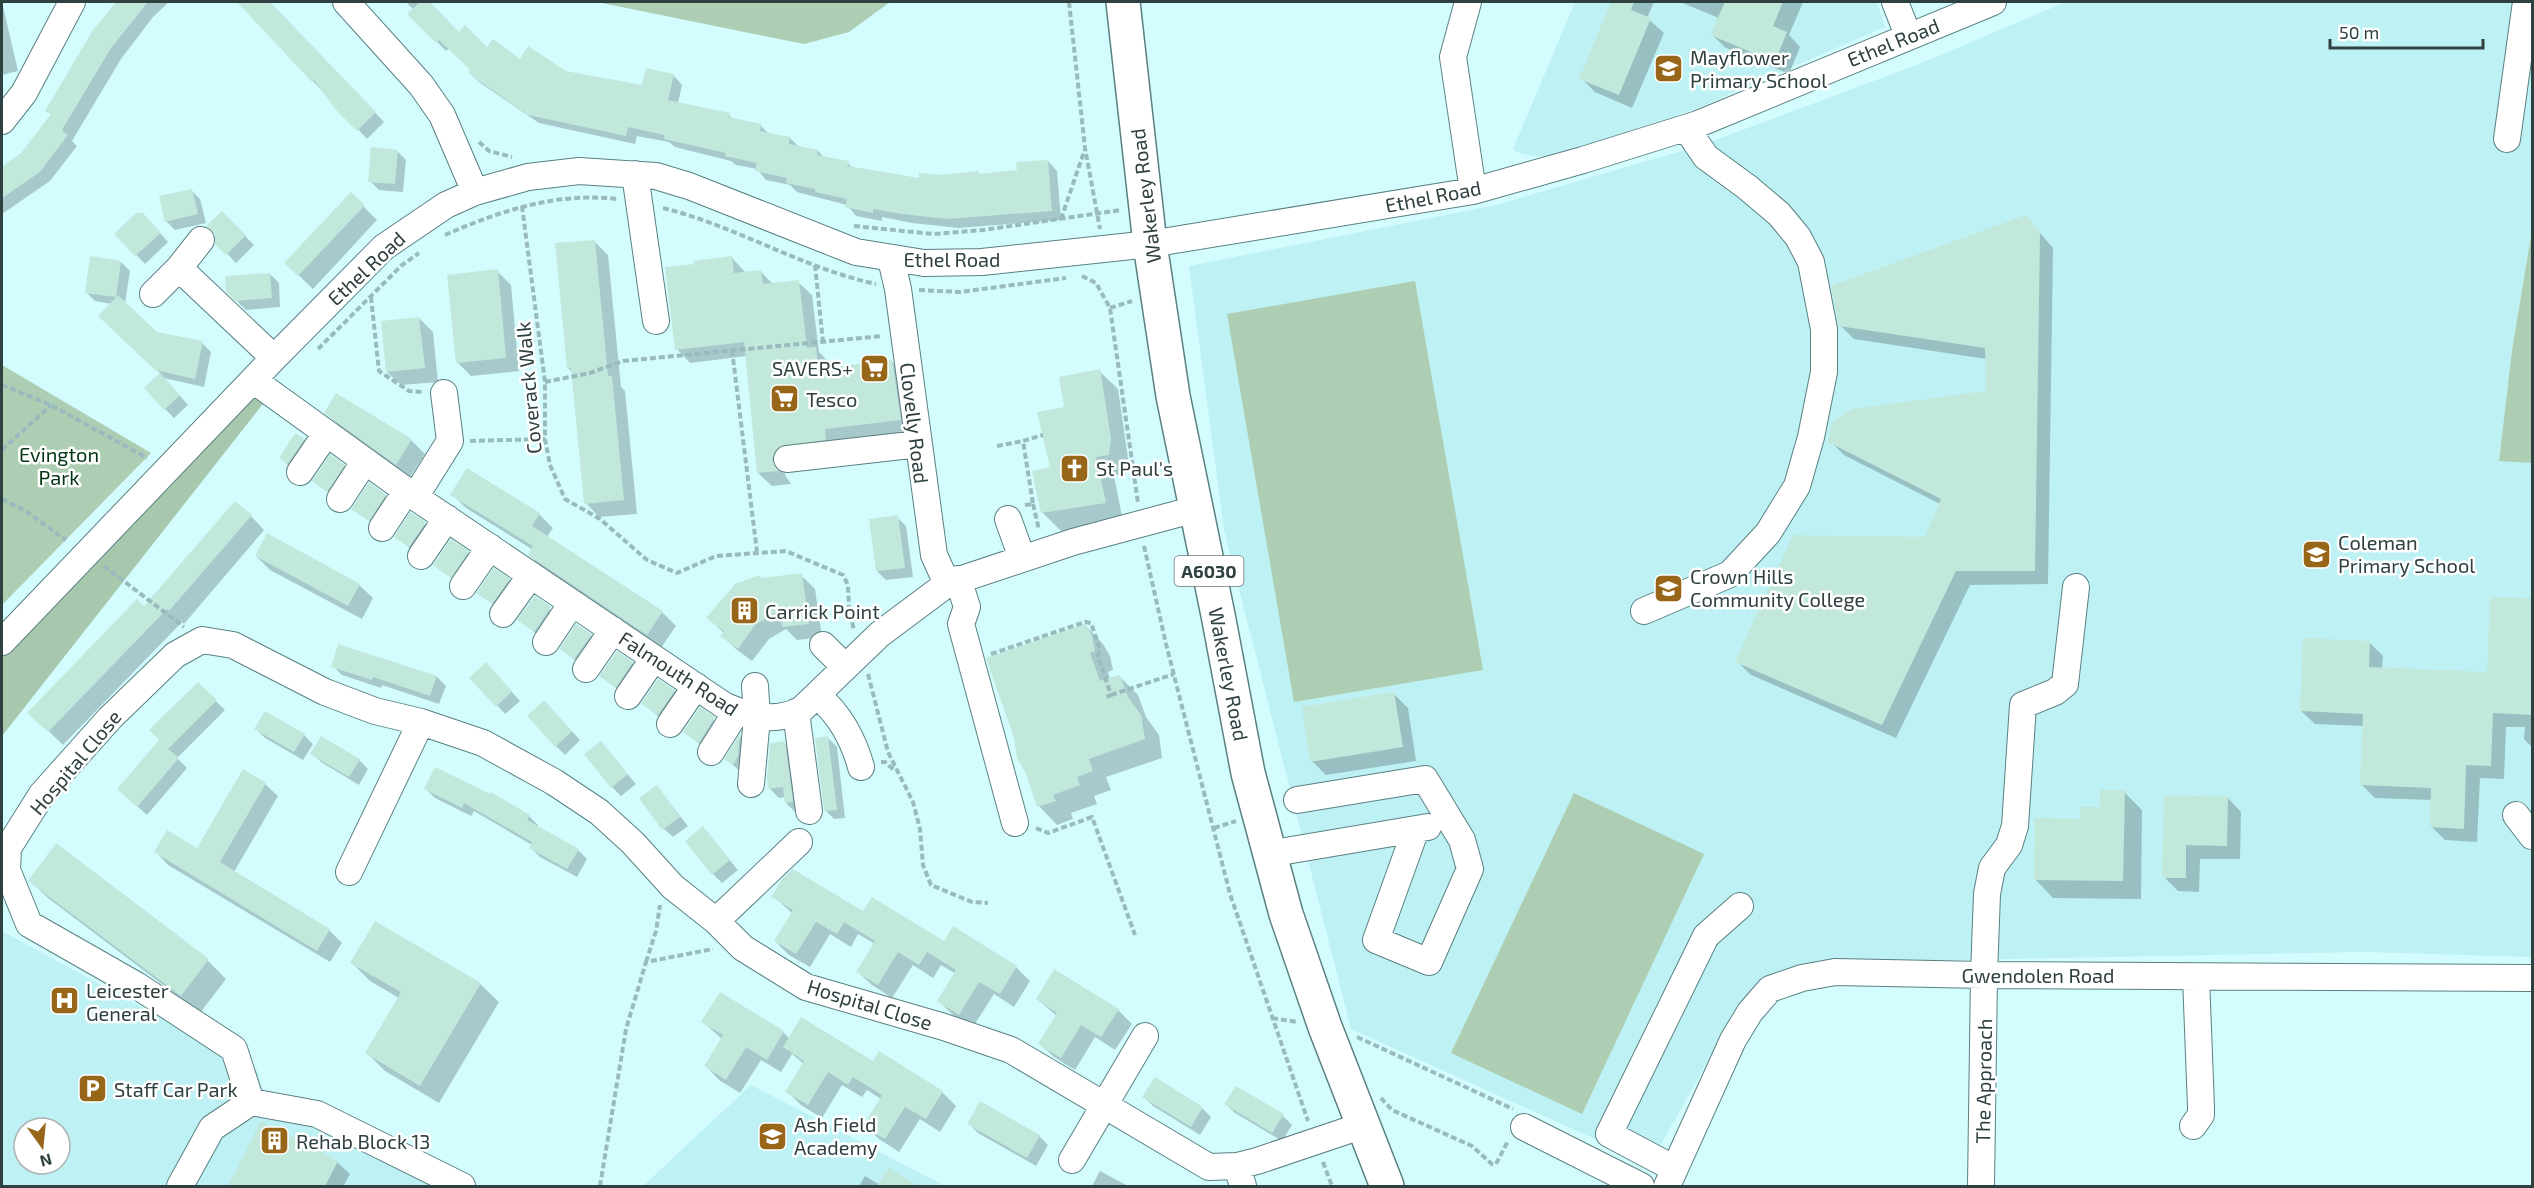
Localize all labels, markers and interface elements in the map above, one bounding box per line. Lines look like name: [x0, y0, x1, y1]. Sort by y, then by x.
scale bar: [2330, 12, 2483, 50]
street label: Ethel Road: [1843, 13, 1943, 71]
text: 50 m: [2339, 21, 2379, 43]
place label: Mayflower Primary School: [1690, 45, 1827, 92]
school or university icon: Mayflower Primary School: [1653, 52, 1685, 84]
street label: Wakerley Road: [1125, 127, 1165, 265]
street label: Ethel Road: [1383, 175, 1483, 217]
street label: Ethel Road: [322, 226, 410, 310]
street label: Ethel Road: [903, 247, 1001, 271]
street label: Coverack Walk: [510, 321, 546, 455]
supermarket icon: SAVERS+: [858, 352, 890, 384]
place label: SAVERS+: [772, 356, 853, 380]
street label: Clovelly Road: [896, 361, 934, 485]
supermarket icon: Tesco: [769, 383, 801, 415]
place label: Tesco: [806, 387, 857, 411]
park label: Evington Park: [19, 442, 99, 489]
church icon: St Paul's: [1059, 452, 1091, 484]
place label: St Paul's: [1096, 456, 1173, 480]
place label: Coleman Primary School: [2338, 530, 2475, 577]
school or university icon: Coleman Primary School: [2301, 538, 2333, 570]
road number: A6030: [1174, 556, 1244, 586]
place label: Crown Hills Community College: [1690, 564, 1865, 611]
school or university icon: Crown Hills Community College: [1653, 572, 1685, 604]
building icon: Carrick Point: [728, 595, 760, 627]
place label: Carrick Point: [765, 599, 880, 623]
street label: Wakerley Road: [1204, 605, 1254, 743]
street label: Falmouth Road: [615, 626, 743, 720]
street label: Hospital Close: [24, 705, 126, 819]
street label: Gwendolen Road: [1962, 963, 2114, 987]
street label: Hospital Close: [805, 974, 935, 1034]
place label: Leicester General: [86, 978, 169, 1025]
hospital icon: Leicester General: [49, 985, 81, 1017]
street label: The Approach: [1970, 1018, 1996, 1144]
parking icon: Staff Car Park: [77, 1073, 109, 1105]
place label: Staff Car Park: [114, 1077, 238, 1101]
place label: Ash Field Academy: [794, 1112, 878, 1159]
north arrow: [12, 1116, 72, 1176]
school or university icon: Ash Field Academy: [757, 1120, 789, 1152]
building icon: Rehab Block 13: [259, 1125, 291, 1157]
place label: Rehab Block 13: [296, 1129, 430, 1153]
text: N: [38, 1150, 54, 1172]

